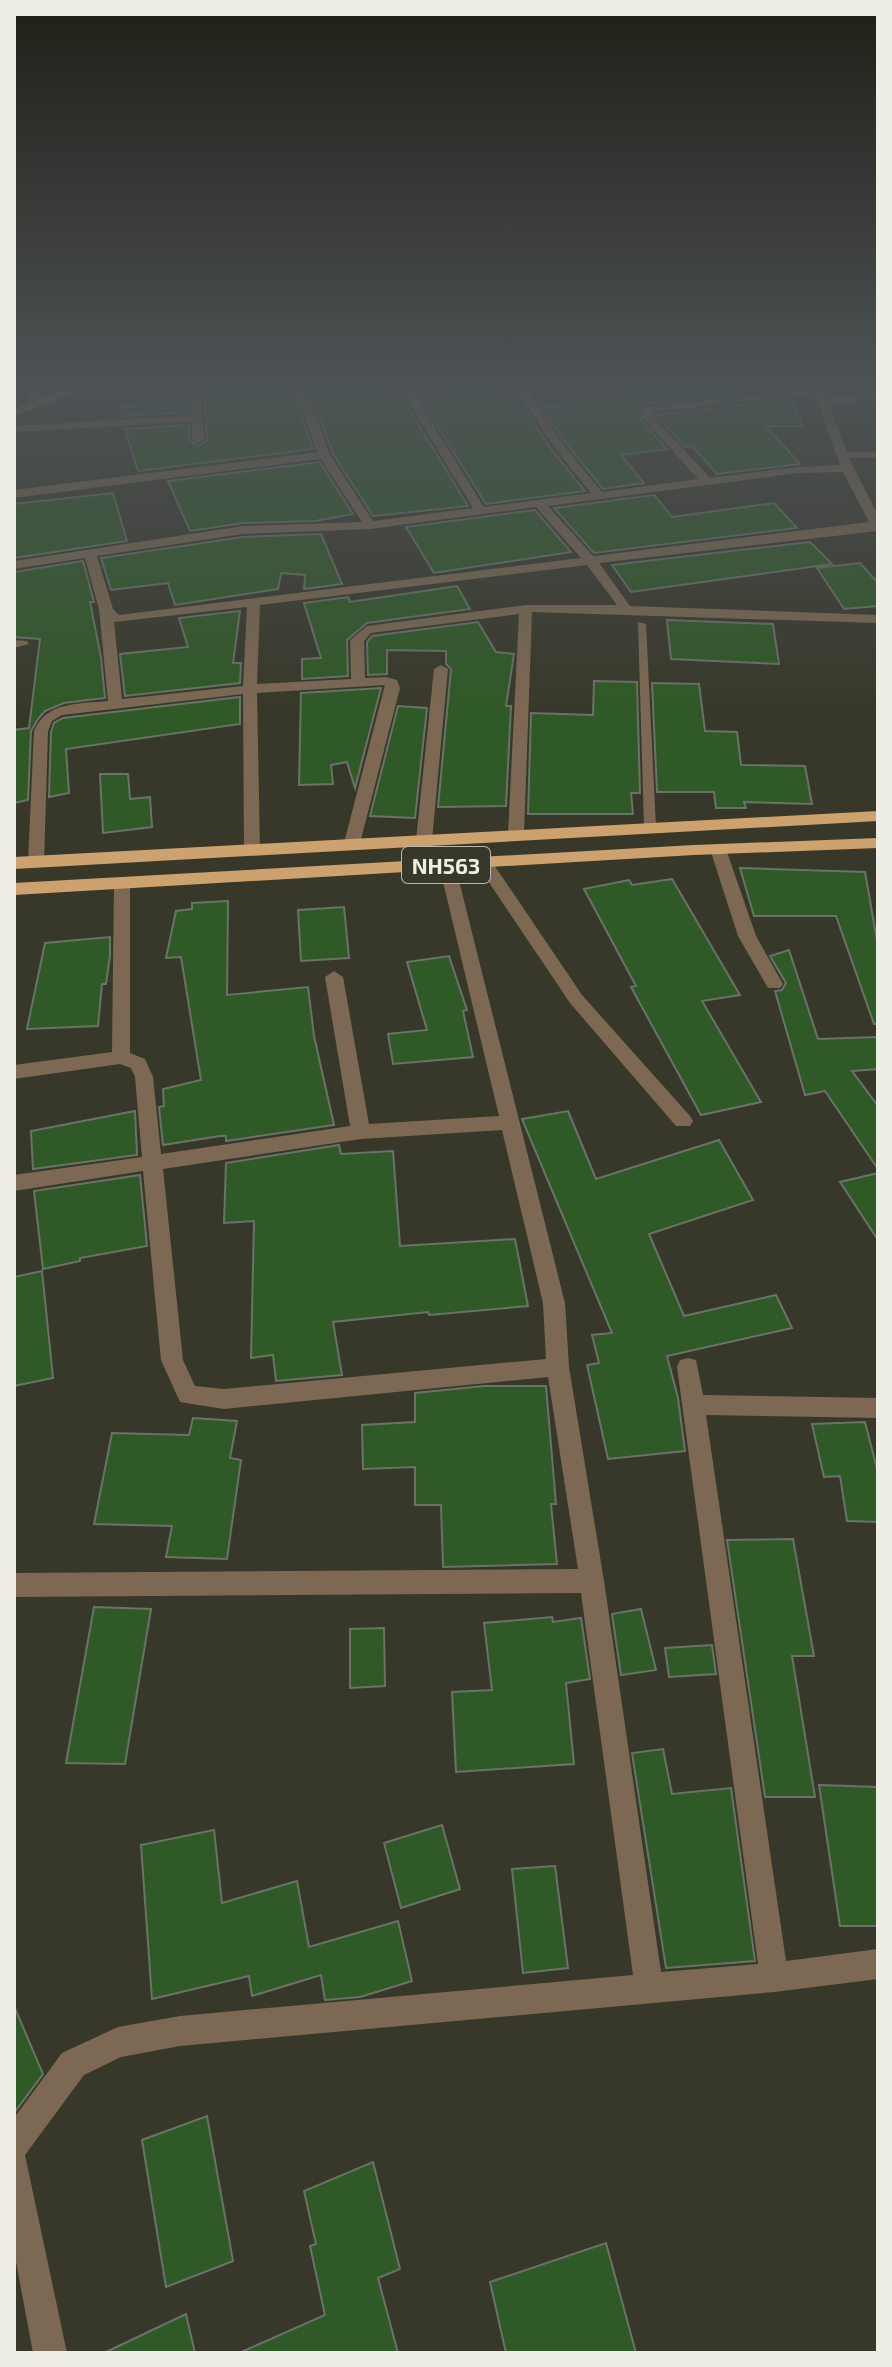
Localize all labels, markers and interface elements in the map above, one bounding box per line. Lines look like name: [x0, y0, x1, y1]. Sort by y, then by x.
road number: NH563: [402, 847, 490, 883]

